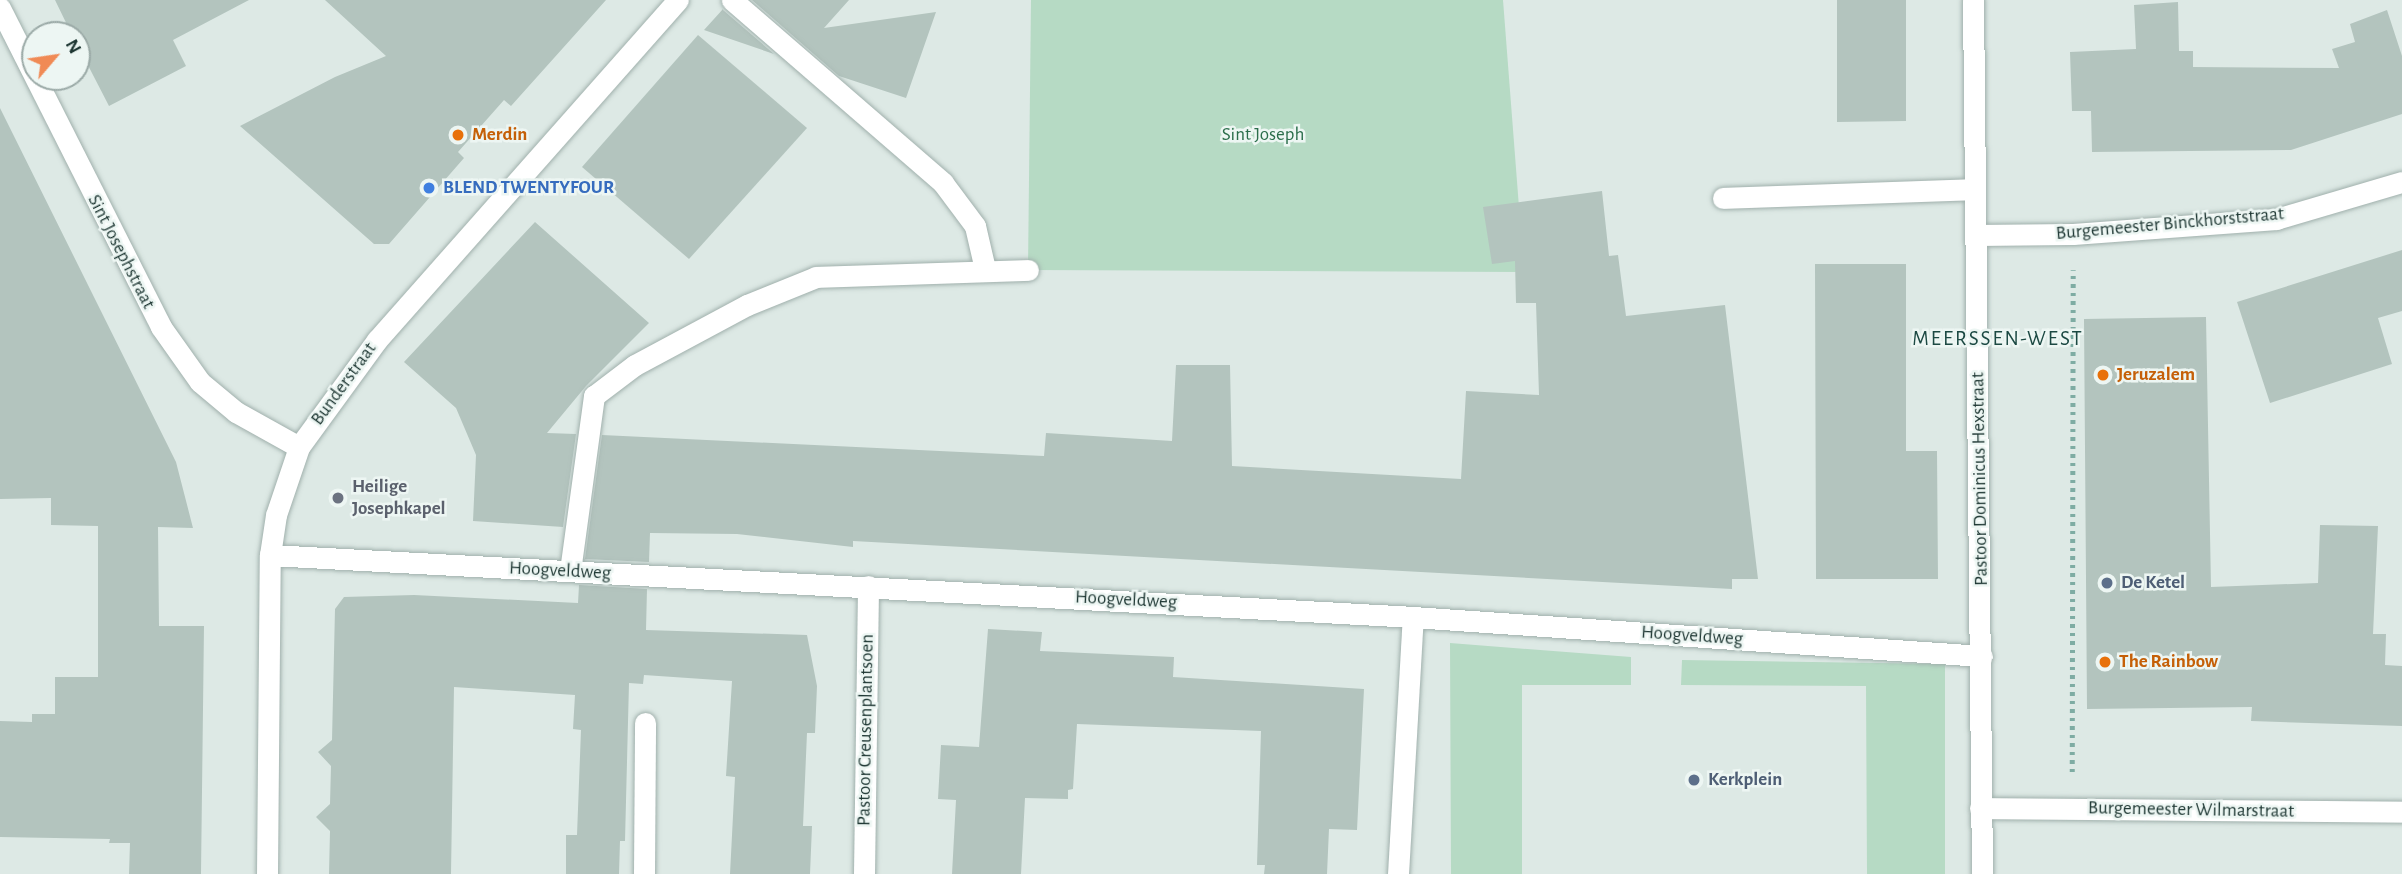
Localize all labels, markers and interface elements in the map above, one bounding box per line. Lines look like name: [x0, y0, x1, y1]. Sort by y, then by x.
north arrow: [21, 21, 91, 91]
text: N: [62, 36, 85, 57]
place label: Merdin: [472, 124, 527, 146]
park label: Sint Joseph: [1222, 124, 1304, 146]
marker: Merdin: [450, 127, 466, 143]
place label: BLEND TWENTYFOUR: [443, 177, 614, 199]
marker: BLEND TWENTYFOUR: [421, 180, 437, 196]
street label: Sint Josephstraat: [82, 191, 160, 313]
street label: Burgemeester Binckhorststraat: [2055, 203, 2285, 245]
district label: MEERSSEN-WEST: [1914, 326, 2082, 352]
street label: Bunderstraat: [306, 338, 382, 430]
place label: Jeruzalem: [2117, 364, 2195, 386]
marker: Jeruzalem: [2095, 367, 2111, 383]
street label: Pastoor Dominicus Hexstraat: [1967, 372, 1993, 586]
place label: Heilige Josephkapel: [352, 476, 446, 520]
marker: Heilige Josephkapel: [330, 490, 346, 506]
street label: Hoogveldweg: [509, 557, 611, 585]
place label: De Ketel: [2121, 572, 2185, 594]
marker: De Ketel: [2099, 575, 2115, 591]
street label: Hoogveldweg: [1075, 586, 1177, 614]
street label: Hoogveldweg: [1640, 621, 1744, 651]
street label: Pastoor Creusenplantsoen: [853, 634, 879, 826]
place label: The Rainbow: [2119, 651, 2218, 673]
marker: The Rainbow: [2097, 654, 2113, 670]
place label: Kerkplein: [1708, 769, 1782, 791]
marker: Kerkplein: [1686, 772, 1702, 788]
street label: Burgemeester Wilmarstraat: [2088, 797, 2294, 823]

